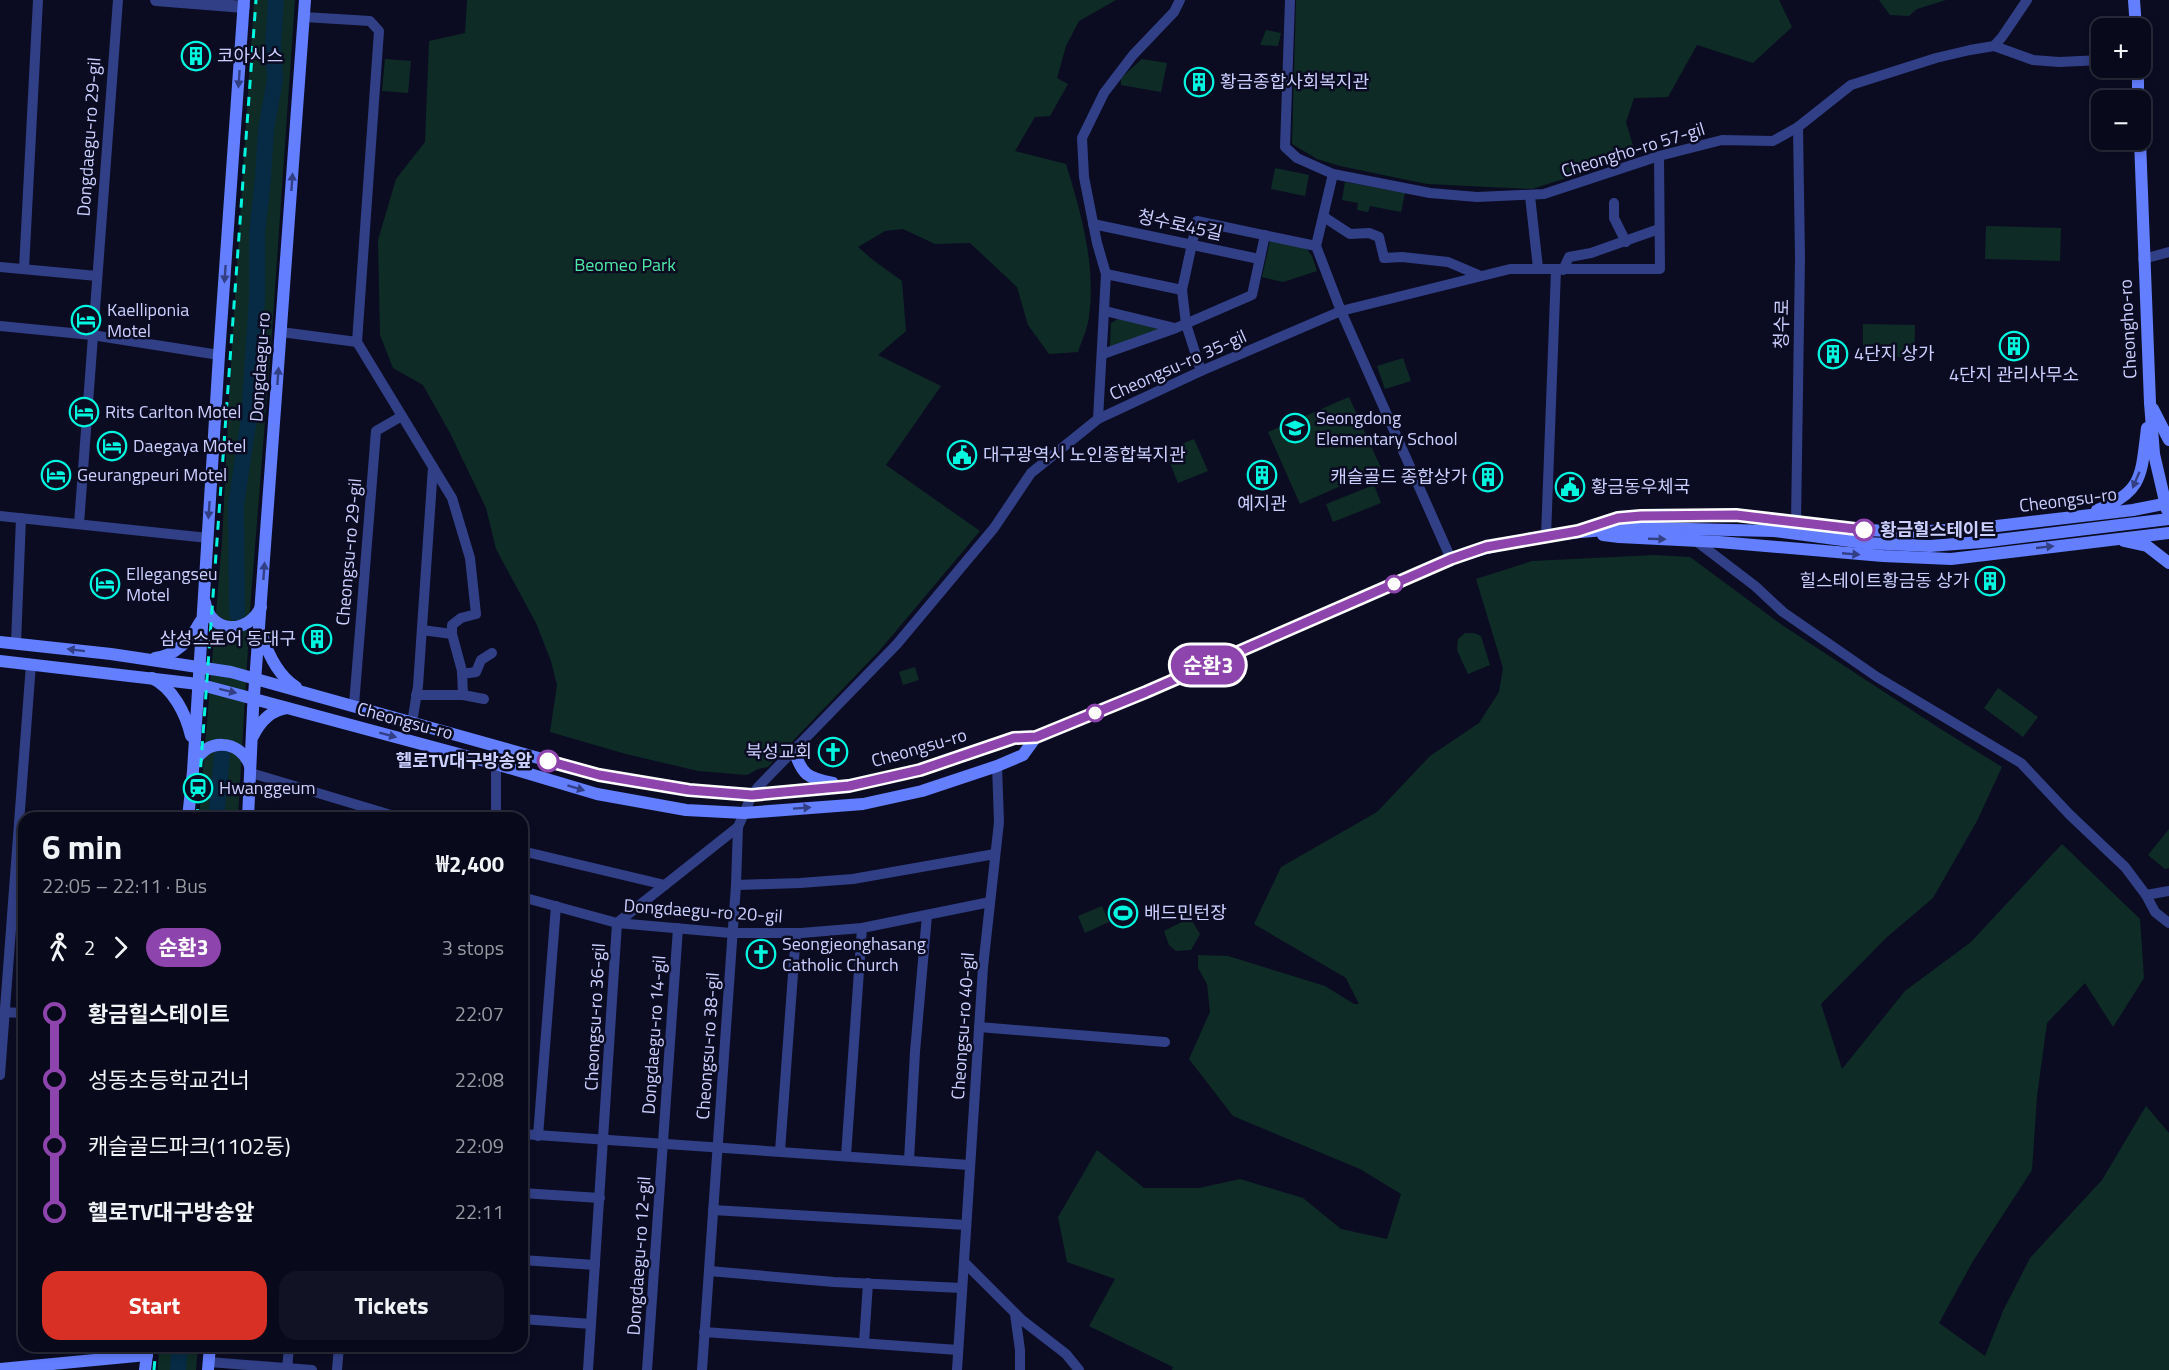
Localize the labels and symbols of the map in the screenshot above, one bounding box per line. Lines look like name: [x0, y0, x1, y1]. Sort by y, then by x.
building icon: 코아시스: [180, 40, 212, 72]
place label: 코아시스: [217, 42, 283, 69]
street label: Dongdaegu-ro 29-gil: [69, 57, 108, 217]
building icon: 황금종합사회복지관: [1183, 66, 1215, 98]
place label: 황금종합사회복지관: [1220, 68, 1369, 95]
one-way arrow: [234, 70, 243, 89]
street label: Cheongho-ro 57-gil: [1558, 115, 1708, 184]
one-way arrow: [287, 172, 297, 191]
street label: 청수로45길: [1135, 202, 1225, 247]
park label: Beomeo Park: [574, 251, 676, 278]
one-way arrow: [220, 264, 230, 283]
street label: Cheongho-ro: [2111, 279, 2144, 379]
place label: Kaelliponia Motel: [107, 296, 189, 344]
street label: 청수로: [1768, 299, 1795, 349]
hotel icon: Kaelliponia Motel: [70, 304, 102, 336]
street label: Dongdaegu-ro: [242, 311, 277, 423]
street label: Cheongsu-ro 35-gil: [1105, 322, 1251, 407]
building icon: 4단지 관리사무소: [1998, 330, 2030, 362]
building icon: 4단지 상가: [1817, 338, 1849, 370]
place label: 4단지 상가: [1854, 340, 1935, 367]
place label: 4단지 관리사무소: [1949, 361, 2079, 388]
one-way arrow: [273, 367, 283, 386]
hotel icon: Rits Carlton Motel: [68, 396, 100, 428]
place label: Rits Carlton Motel: [105, 398, 241, 425]
place label: Seongdong Elementary School: [1316, 404, 1458, 452]
school or university icon: Seongdong Elementary School: [1279, 412, 1311, 444]
hotel icon: Daegaya Motel: [96, 430, 128, 462]
place label: Daegaya Motel: [133, 432, 246, 459]
public building icon: 대구광역시 노인종합복지관: [946, 439, 978, 471]
place label: 대구광역시 노인종합복지관: [983, 441, 1186, 468]
hotel icon: Geurangpeuri Motel: [40, 459, 72, 491]
building icon: 예지관: [1246, 459, 1278, 491]
place label: Geurangpeuri Motel: [77, 461, 227, 488]
building icon: 캐슬골드 종합상가: [1472, 461, 1504, 493]
place label: 캐슬골드 종합상가: [1331, 463, 1467, 490]
public building icon: 황금동우체국: [1554, 471, 1586, 503]
one-way arrow: [2131, 472, 2141, 490]
place label: 황금동우체국: [1591, 473, 1690, 500]
street label: Cheongsu-ro 29-gil: [329, 477, 368, 627]
street label: Cheongsu-ro: [2017, 480, 2118, 519]
place label: 예지관: [1237, 490, 1287, 517]
one-way arrow: [205, 501, 214, 520]
place label: 황금힐스테이트: [1880, 516, 1996, 543]
marker: 황금힐스테이트: [1853, 519, 1875, 541]
one-way arrow: [1647, 534, 1666, 543]
one-way arrow: [2036, 542, 2055, 552]
one-way arrow: [1842, 549, 1861, 559]
place label: Ellegangseu Motel: [126, 560, 218, 608]
one-way arrow: [260, 561, 269, 580]
building icon: 힐스테이트황금동 상가: [1974, 565, 2006, 597]
place label: 힐스테이트황금동 상가: [1799, 567, 1969, 594]
hotel icon: Ellegangseu Motel: [89, 568, 121, 600]
unlabelled marker: [1385, 575, 1403, 593]
building icon: 삼성스토어 동대구: [301, 623, 333, 655]
place label: 삼성스토어 동대구: [160, 625, 296, 652]
one-way arrow: [66, 645, 85, 655]
line badge: 순환3: [1174, 646, 1242, 684]
one-way arrow: [219, 686, 237, 696]
street label: Cheongsu-ro: [354, 695, 456, 746]
unlabelled marker: [1086, 704, 1104, 722]
street label: Cheongsu-ro: [868, 721, 970, 774]
one-way arrow: [379, 731, 397, 740]
church icon: 북성교회: [817, 736, 849, 768]
place label: 북성교회: [746, 738, 812, 765]
place label: 헬로TV대구방송앞: [396, 747, 532, 774]
marker: 헬로TV대구방송앞: [537, 750, 559, 772]
station icon: Hwanggeum: [182, 772, 214, 804]
place label: Hwanggeum: [219, 774, 316, 801]
one-way arrow: [567, 784, 585, 793]
one-way arrow: [793, 803, 812, 813]
street label: Dongdaegu-ro 20-gil: [623, 891, 783, 930]
sports icon: 배드민턴장: [1107, 897, 1139, 929]
place label: 배드민턴장: [1144, 899, 1227, 926]
place label: Seongjeonghasang Catholic Church: [782, 930, 926, 978]
church icon: Seongjeonghasang Catholic Church: [745, 938, 777, 970]
street label: Cheongsu-ro 36-gil: [577, 943, 612, 1091]
street label: Cheongsu-ro 40-gil: [944, 951, 981, 1101]
street label: Dongdaegu-ro 14-gil: [634, 955, 673, 1115]
street label: Cheongsu-ro 38-gil: [689, 971, 726, 1121]
street label: Dongdaegu-ro 12-gil: [619, 1176, 658, 1336]

